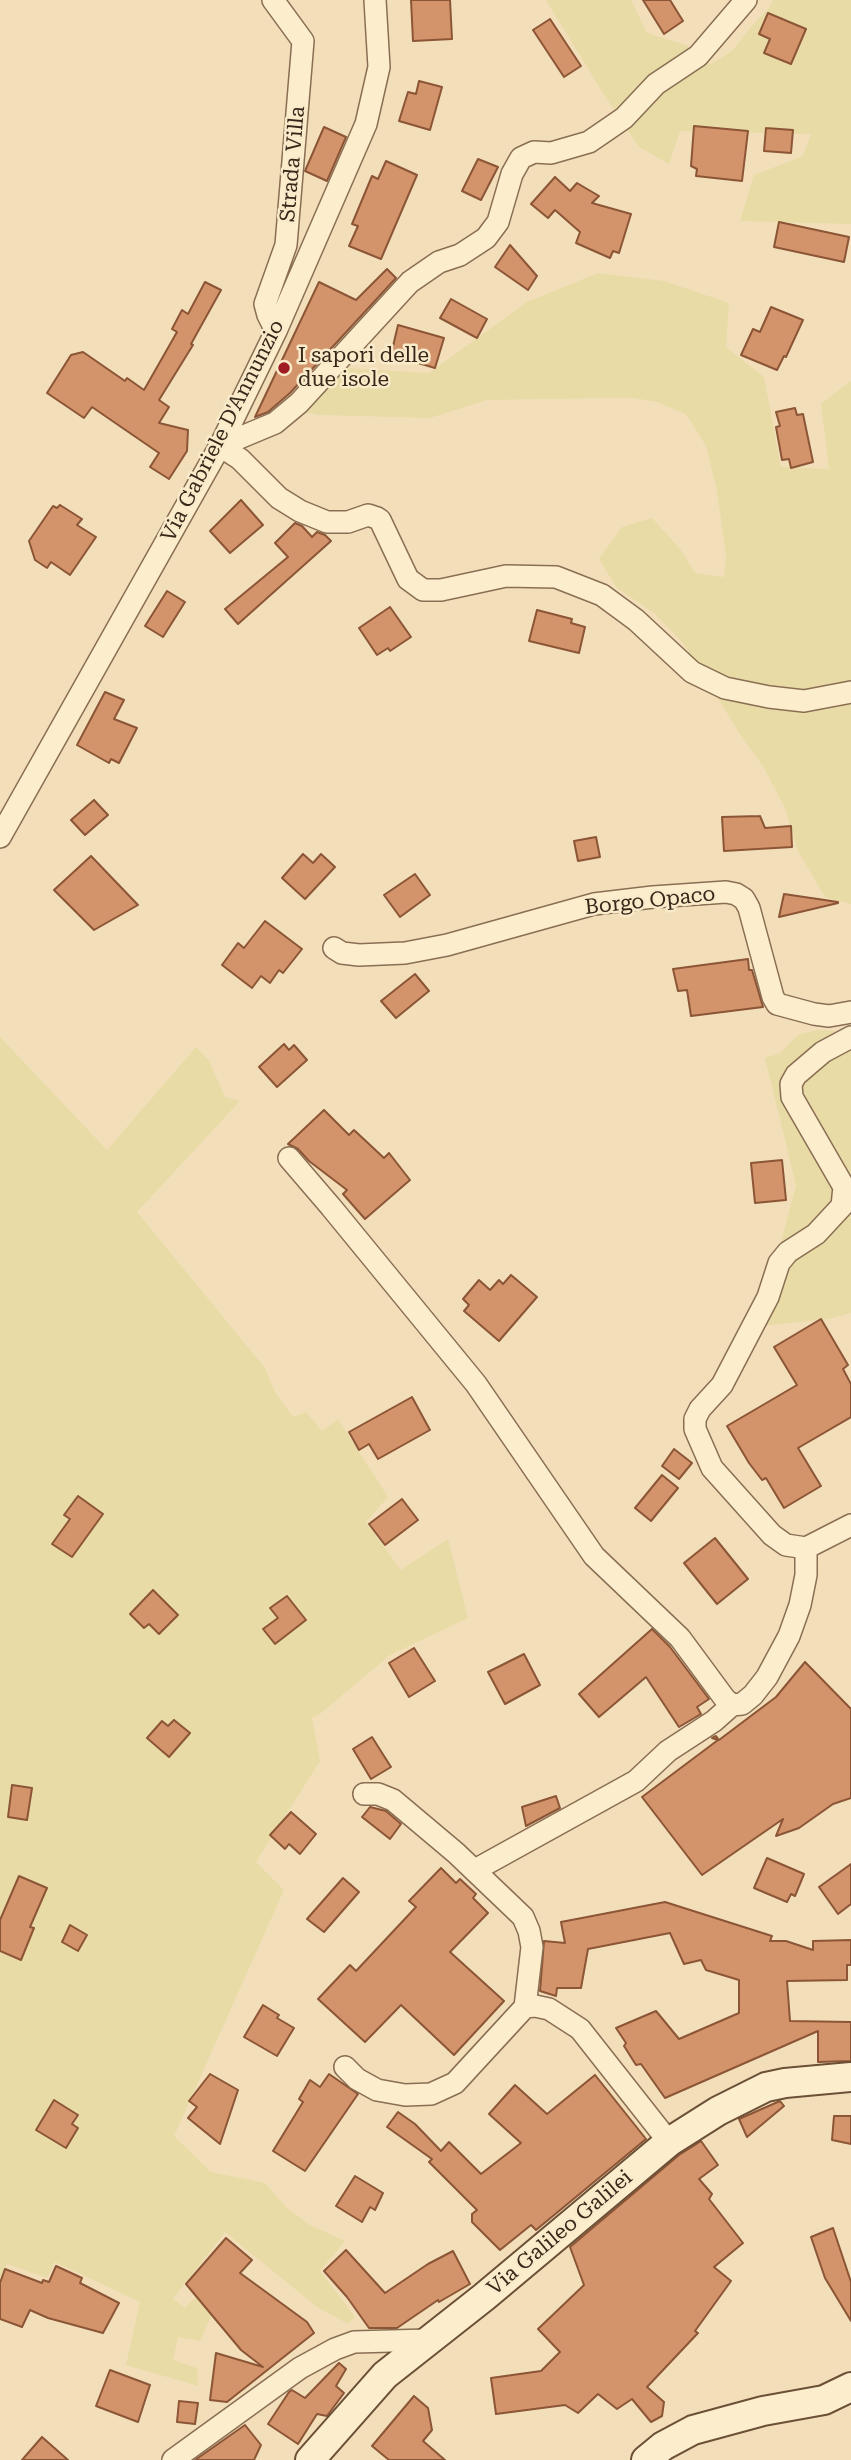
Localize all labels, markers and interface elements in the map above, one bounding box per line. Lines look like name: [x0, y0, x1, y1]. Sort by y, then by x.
street label: Strada Villa: [275, 105, 311, 223]
street label: Via Gabriele D'Annunzio: [156, 316, 290, 546]
place label: I sapori delle due isole: [298, 343, 429, 393]
marker: I sapori delle due isole: [276, 360, 292, 376]
street label: Borgo Opaco: [584, 882, 716, 920]
street label: Via Galileo Galilei: [482, 2165, 638, 2301]

